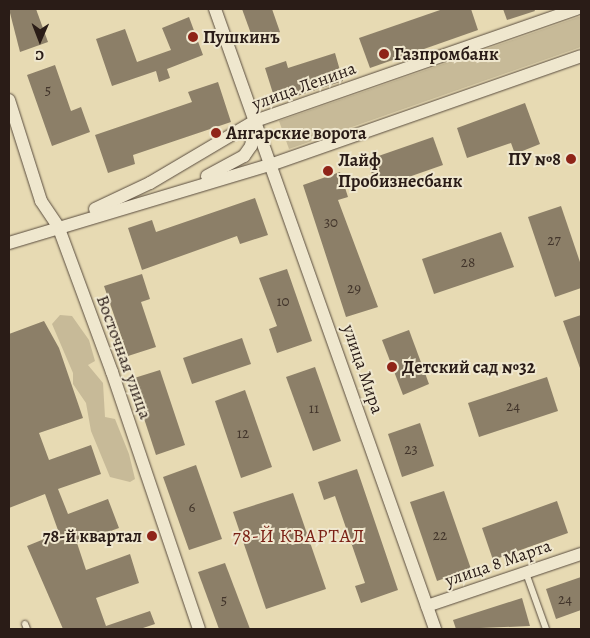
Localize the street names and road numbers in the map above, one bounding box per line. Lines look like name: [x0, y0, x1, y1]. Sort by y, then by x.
street label: улица Ленина: [249, 57, 359, 115]
street label: Восточная улица: [92, 292, 156, 422]
street label: улица Мира: [338, 322, 388, 416]
street label: улица 8 Марта: [442, 535, 554, 591]

